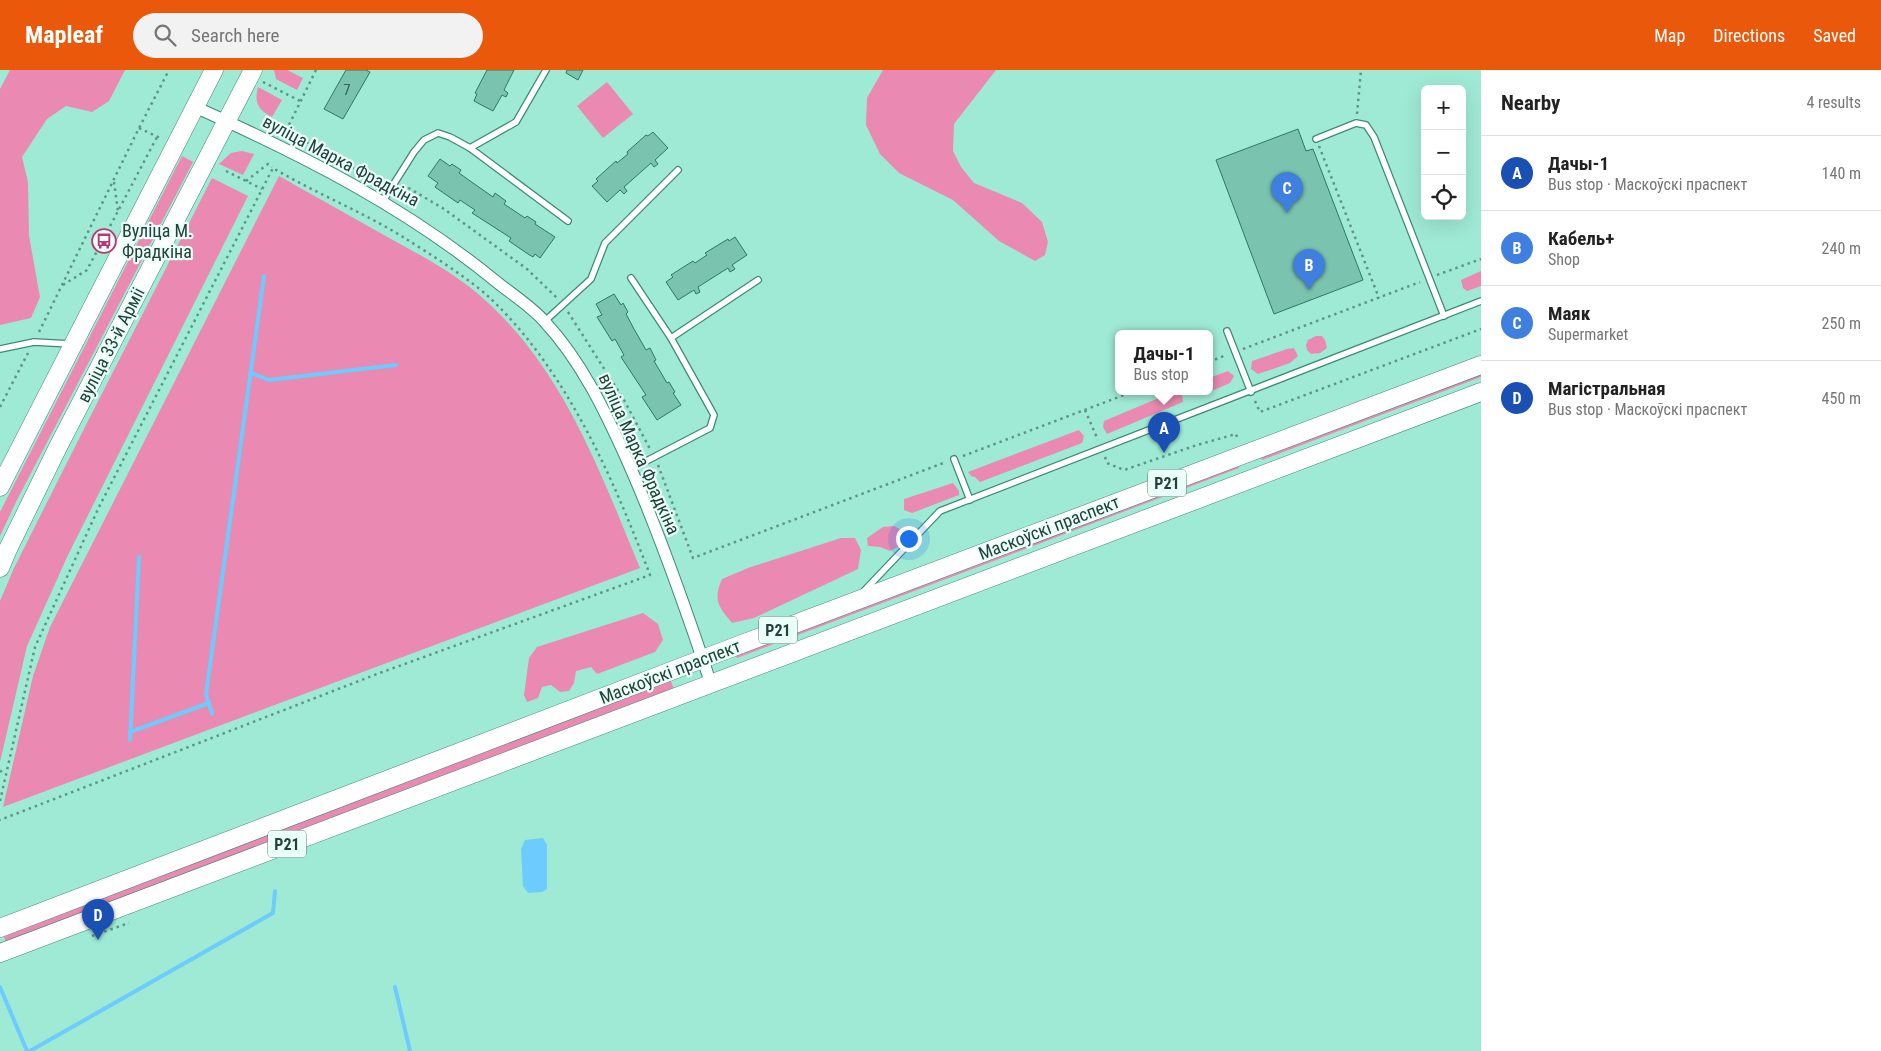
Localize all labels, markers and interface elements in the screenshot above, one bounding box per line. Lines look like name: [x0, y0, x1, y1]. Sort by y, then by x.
search box: [133, 13, 483, 58]
text: Mapleaf: [25, 21, 103, 49]
icon: search: [151, 21, 179, 49]
text: Search here: [191, 24, 279, 47]
text: Map: [1654, 25, 1685, 46]
text: Directions: [1713, 25, 1785, 46]
text: Saved: [1813, 25, 1856, 46]
house number: 7: [343, 81, 351, 99]
map controls: [1421, 85, 1466, 220]
button: +: [1421, 85, 1466, 130]
text: Nearby: [1501, 91, 1560, 115]
text: 4 results: [1806, 93, 1861, 112]
street label: вуліца Марка Фрадкіна: [259, 110, 423, 211]
button: −: [1421, 130, 1466, 175]
text: Дачы-1: [1548, 152, 1609, 175]
text: A: [1512, 164, 1522, 183]
text: 140 m: [1822, 164, 1861, 183]
pin: C: [1271, 172, 1303, 213]
button: locate: [1421, 175, 1466, 220]
text: Bus stop · Маскоўскі праспект: [1548, 175, 1747, 194]
place label: Вуліца М. Фрадкіна: [122, 220, 193, 262]
text: Кабель+: [1548, 227, 1614, 250]
bus stop icon: Вуліца М. Фрадкіна: [91, 228, 117, 254]
text: B: [1513, 239, 1521, 258]
text: 240 m: [1822, 239, 1861, 258]
pin: B: [1293, 249, 1325, 290]
text: Shop: [1548, 250, 1580, 269]
street label: вуліца 33-й Арміі: [73, 284, 149, 406]
text: Маяк: [1548, 302, 1590, 325]
text: C: [1512, 314, 1522, 333]
text: 250 m: [1822, 314, 1861, 333]
text: Supermarket: [1548, 325, 1628, 344]
popup: [1115, 330, 1213, 395]
text: Дачы-1: [1133, 342, 1195, 365]
text: Bus stop: [1133, 365, 1189, 384]
street label: вуліца Марка Фрадкіна: [594, 370, 684, 538]
text: Магістральная: [1548, 377, 1666, 400]
text: D: [1512, 389, 1522, 408]
text: 450 m: [1822, 389, 1861, 408]
text: Bus stop · Маскоўскі праспект: [1548, 400, 1747, 419]
pin: A: [1148, 412, 1180, 453]
road number: Р21: [1148, 469, 1186, 496]
street label: Маскоўскі праспект: [975, 491, 1123, 564]
your location: [896, 526, 922, 552]
road number: Р21: [759, 616, 797, 644]
street label: Маскоўскі праспект: [596, 635, 744, 708]
road number: Р21: [268, 831, 306, 858]
pin: D: [82, 899, 114, 940]

